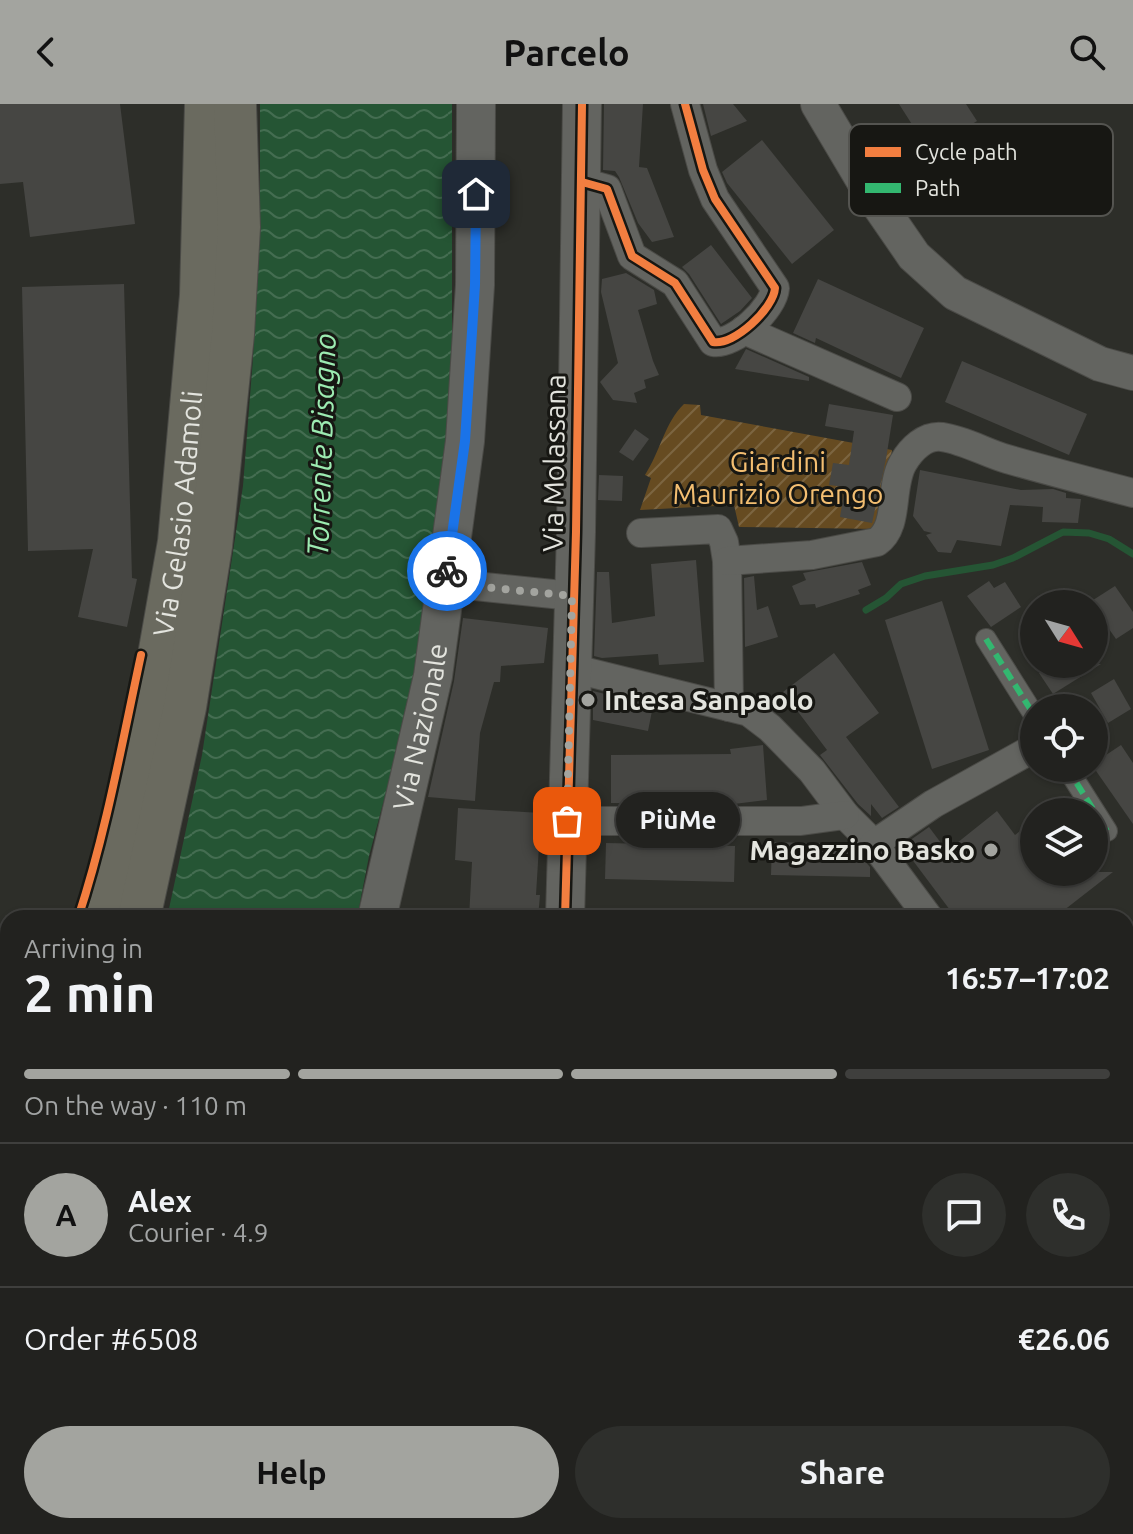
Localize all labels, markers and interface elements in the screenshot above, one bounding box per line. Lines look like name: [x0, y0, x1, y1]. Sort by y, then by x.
icon: back: [24, 30, 68, 74]
icon: search: [1065, 30, 1109, 74]
text: Parcelo: [503, 32, 630, 73]
legend: [849, 124, 1113, 216]
text: Cycle path: [915, 139, 1018, 164]
pin: [442, 160, 510, 228]
icon: home: [454, 172, 498, 216]
text: Path: [915, 175, 960, 200]
water label: Torrente Bisagno: [300, 333, 342, 557]
street label: Via Molassana: [536, 374, 571, 552]
street label: Via Gelasio Adamoli: [147, 389, 207, 639]
park label: Giardini Maurizio Orengo: [673, 446, 883, 509]
courier: [407, 531, 487, 611]
icon: bike: [425, 549, 469, 593]
north arrow: [1020, 590, 1108, 678]
map controls: [1020, 590, 1108, 886]
street label: Via Nazionale: [386, 642, 452, 813]
place label: Intesa Sanpaolo: [604, 684, 814, 715]
marker: Intesa Sanpaolo: [579, 691, 597, 709]
button: locate: [1020, 694, 1108, 782]
pin: [533, 787, 601, 855]
callout: PiùMe: [615, 793, 739, 849]
button: layers: [1020, 798, 1108, 886]
icon: bag: [545, 799, 589, 843]
text: PiùMe: [639, 805, 717, 834]
place label: Magazzino Basko: [749, 834, 975, 865]
marker: Magazzino Basko: [982, 841, 1000, 859]
text: Arriving in: [24, 934, 143, 963]
text: 16:57–17:02: [945, 961, 1110, 995]
text: 2 min: [24, 964, 155, 1022]
text: On the way · 110 m: [24, 1091, 247, 1120]
button: chat: [922, 1173, 1006, 1257]
button: phone: [1026, 1173, 1110, 1257]
text: Alex: [128, 1184, 192, 1218]
text: A: [55, 1198, 77, 1232]
text: Courier · 4.9: [128, 1218, 268, 1247]
text: Order #6508: [24, 1322, 198, 1356]
text: €26.06: [1018, 1322, 1110, 1356]
button: Help: [24, 1426, 559, 1518]
button: Share: [575, 1426, 1110, 1518]

